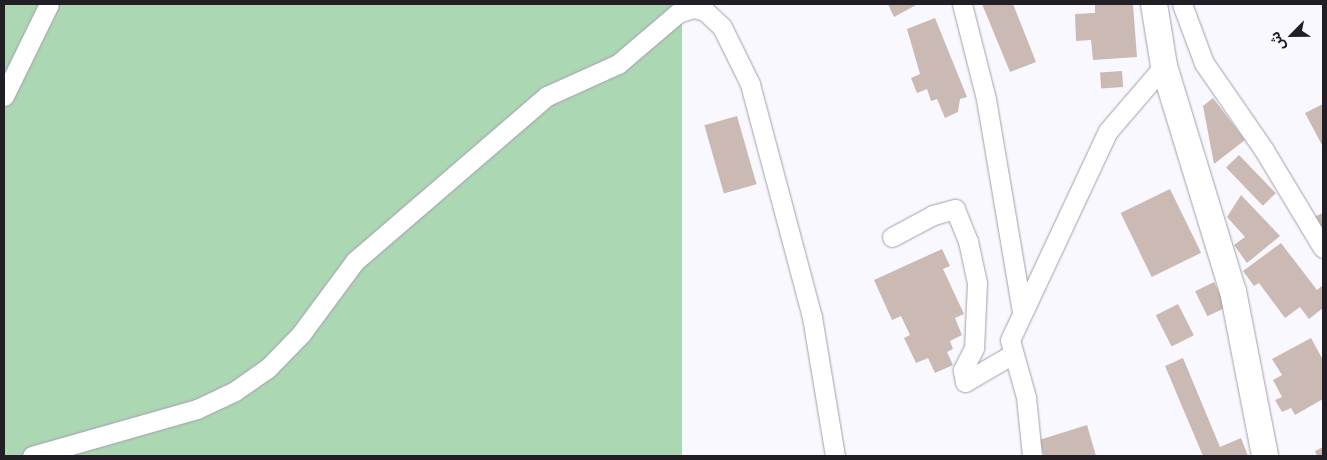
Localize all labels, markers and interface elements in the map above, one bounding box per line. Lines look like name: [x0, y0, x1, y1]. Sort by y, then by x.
north arrow: [1267, 10, 1317, 60]
text: ش: [1265, 29, 1290, 54]

